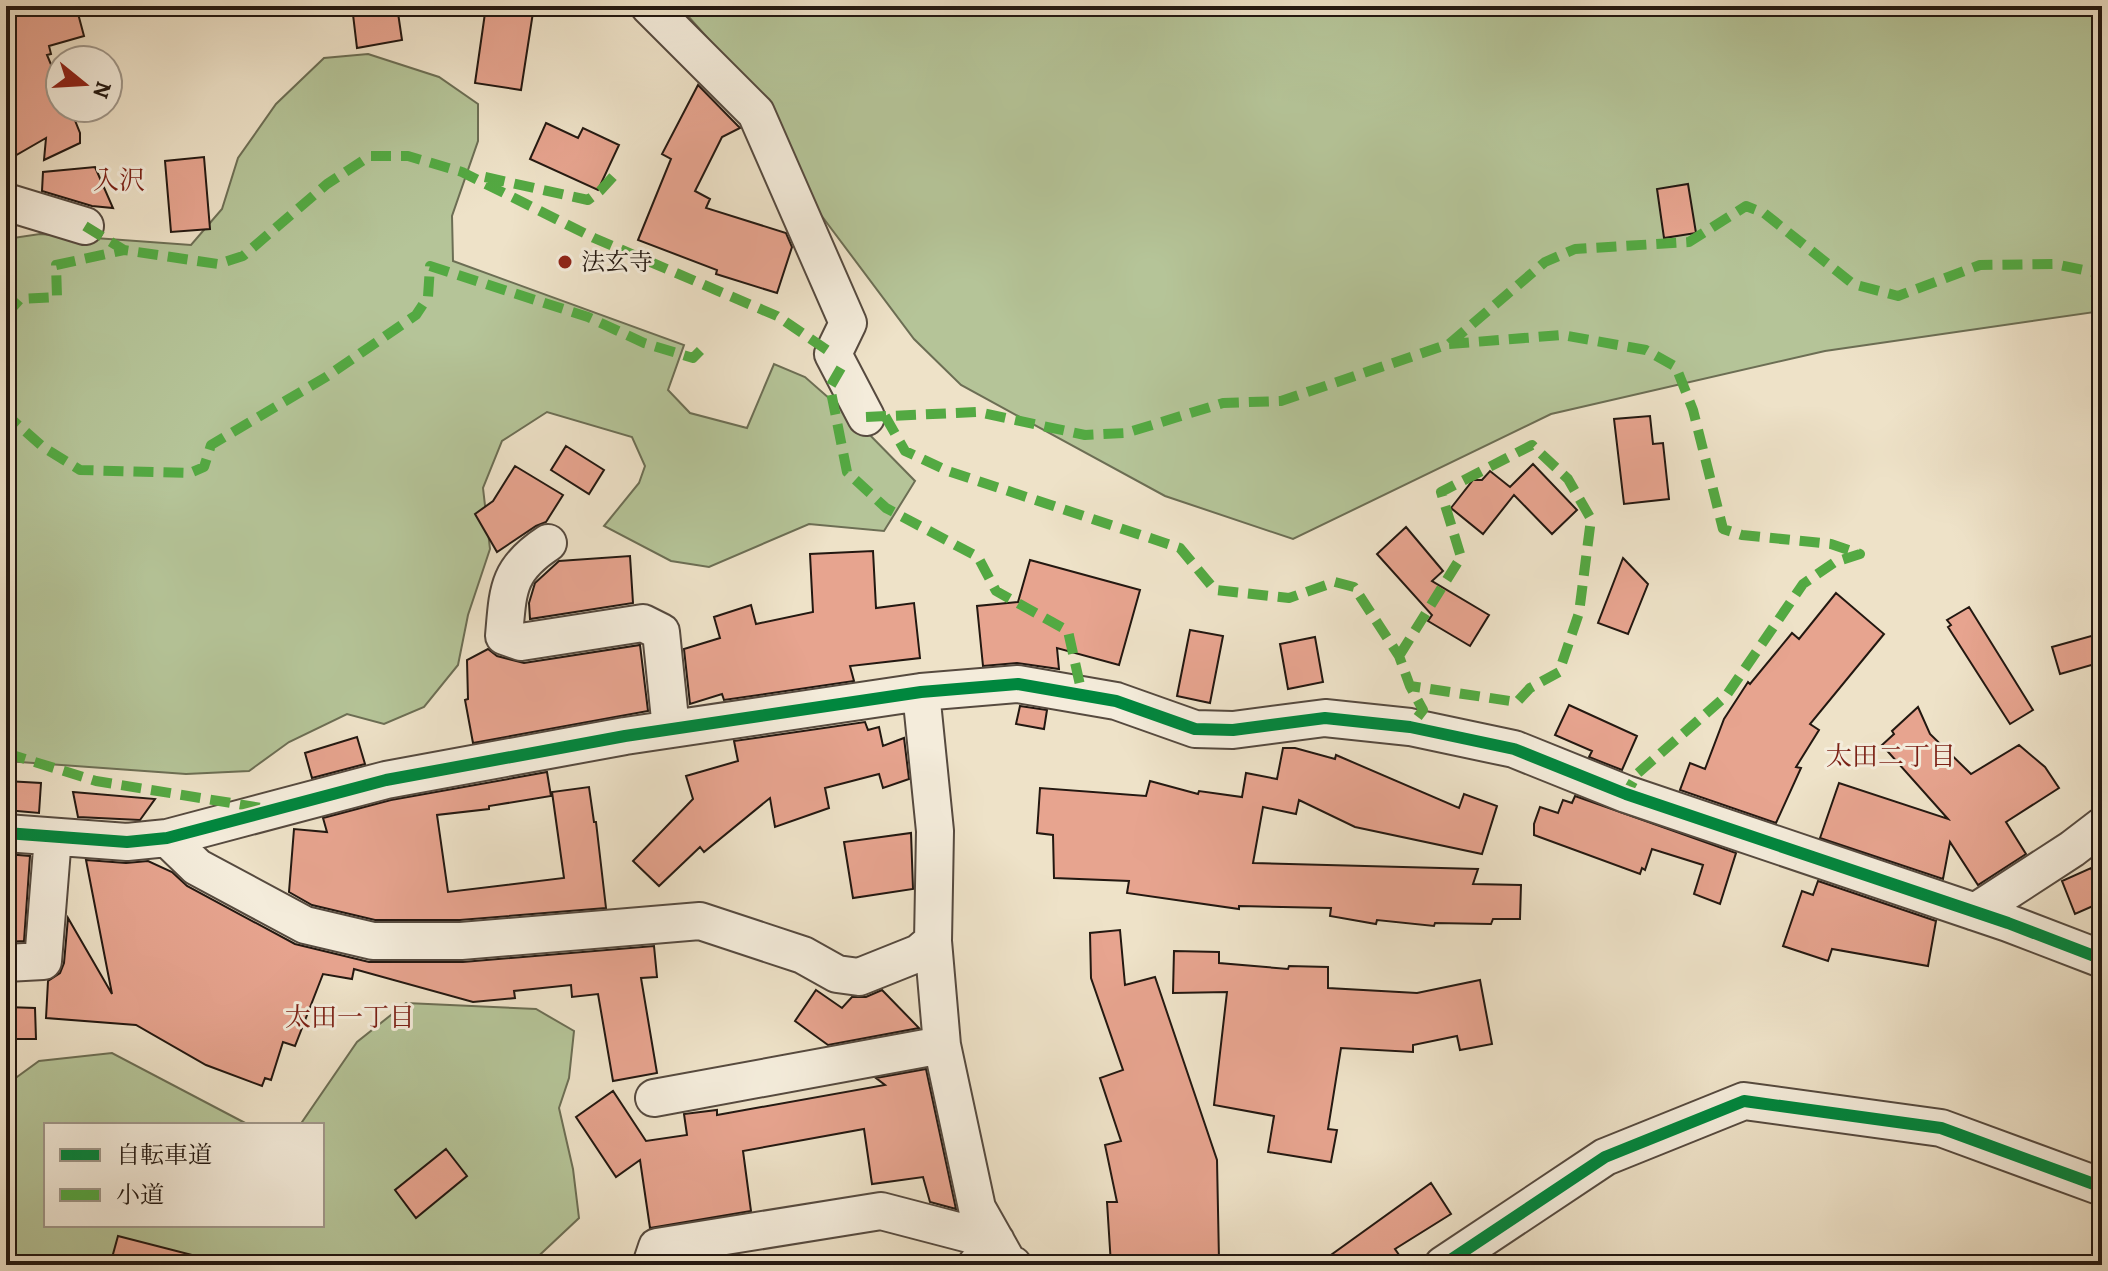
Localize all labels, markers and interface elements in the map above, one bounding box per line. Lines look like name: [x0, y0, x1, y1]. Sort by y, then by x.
north arrow: [44, 44, 124, 124]
text: N: [85, 78, 119, 102]
district label: 入沢: [93, 163, 145, 198]
place label: 法玄寺: [581, 246, 653, 278]
marker: 法玄寺: [556, 253, 574, 271]
district label: 太田二丁目: [1826, 739, 1956, 774]
district label: 太田一丁目: [285, 1000, 415, 1035]
legend: [44, 1123, 324, 1227]
text: 自転車道: [116, 1139, 212, 1171]
text: 小道: [116, 1179, 164, 1211]

